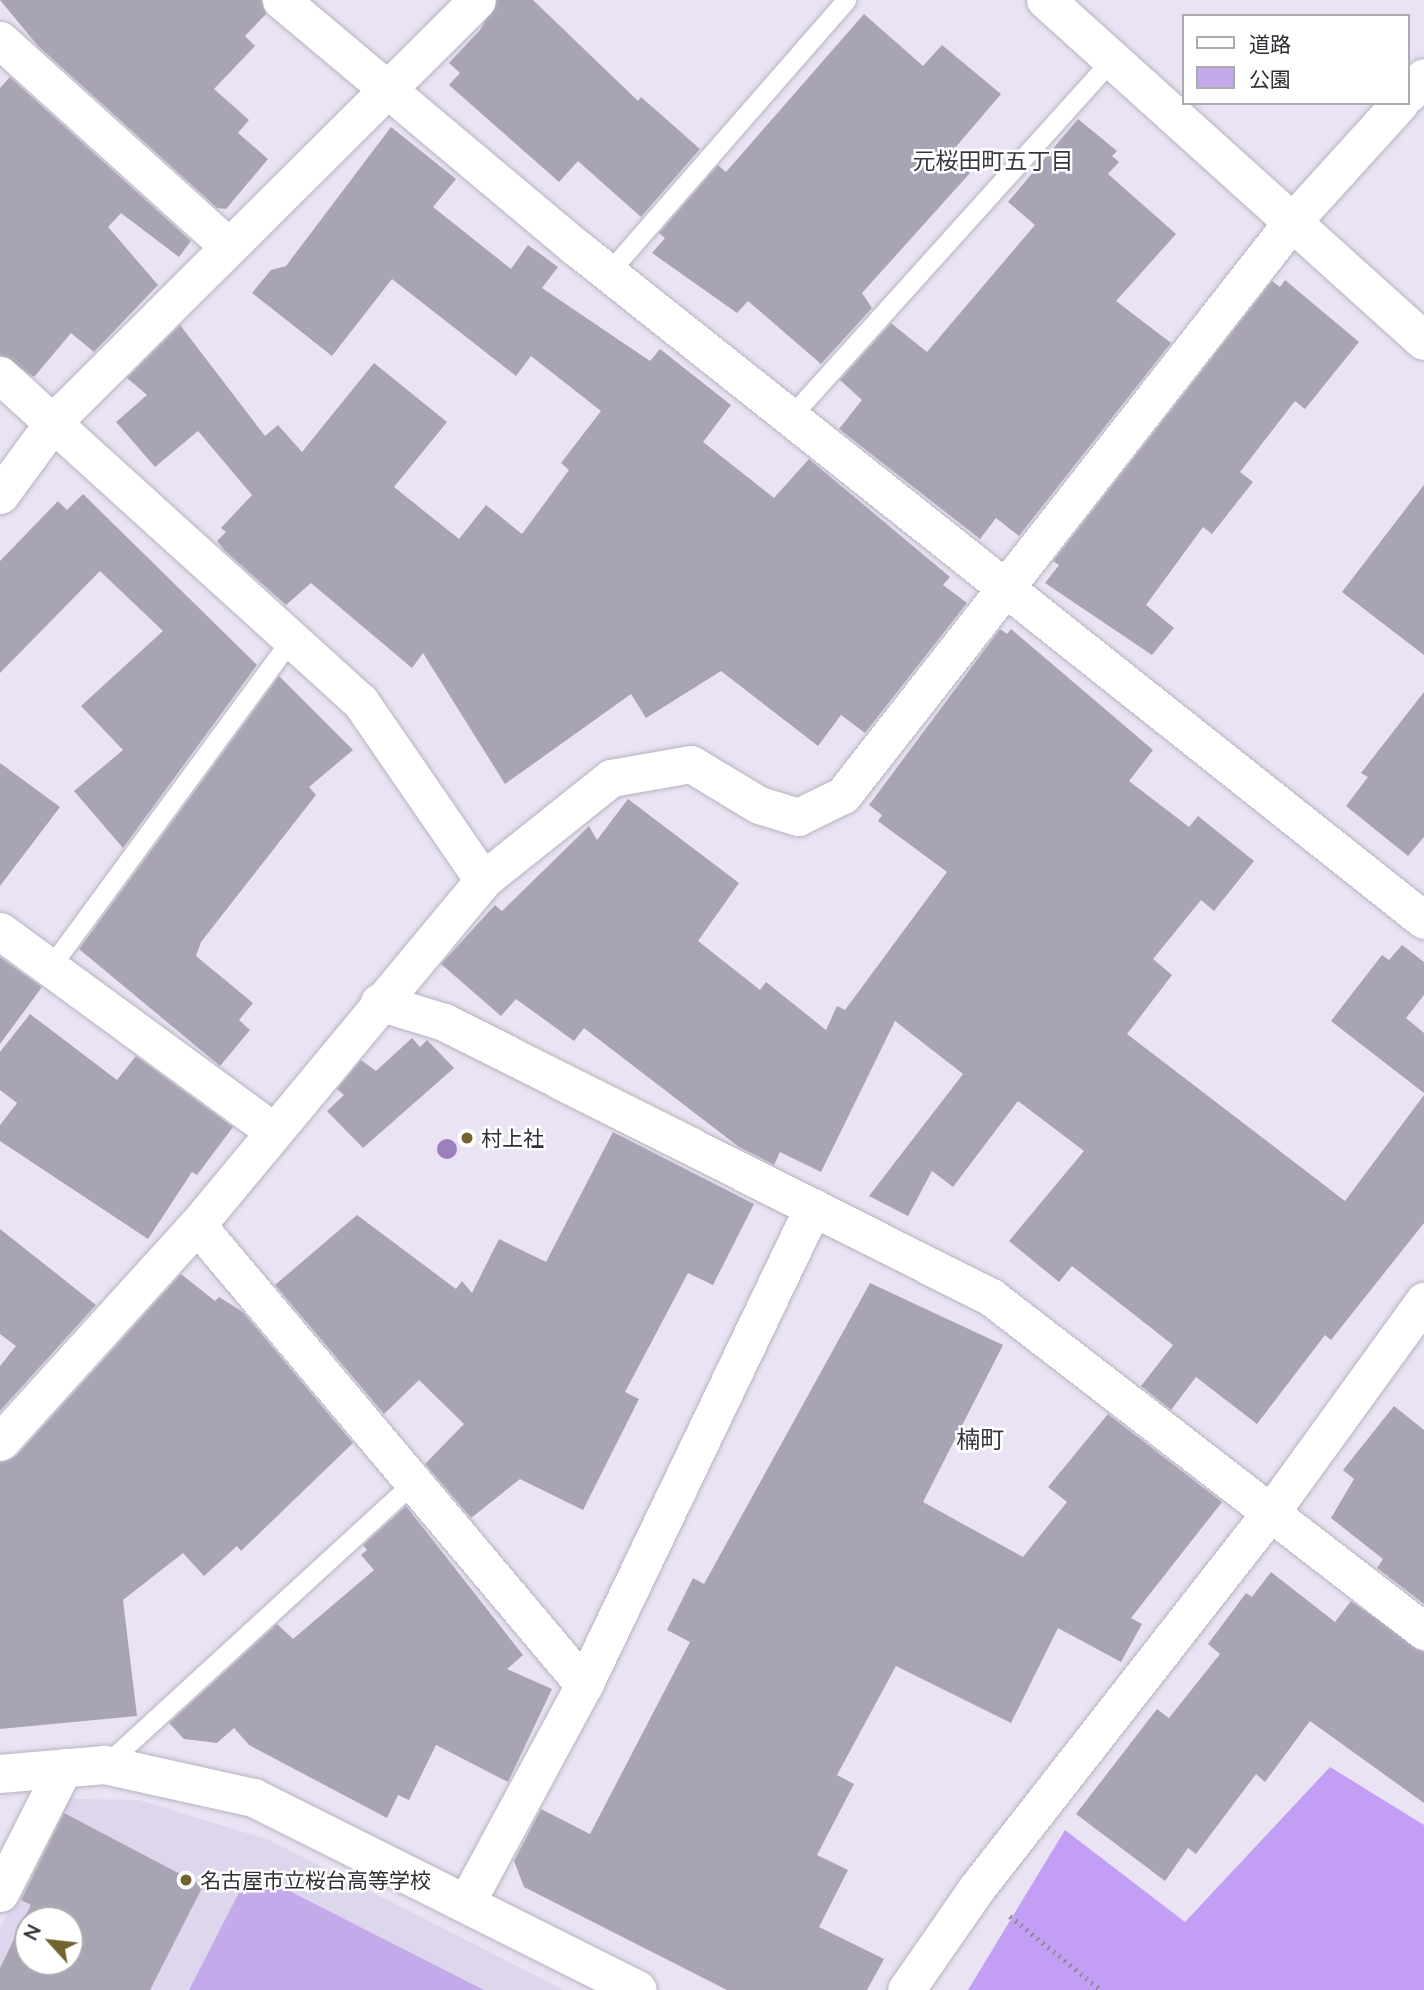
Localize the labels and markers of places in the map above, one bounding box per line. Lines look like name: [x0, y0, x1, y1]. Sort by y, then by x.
place label: 村上社: [481, 1125, 544, 1151]
marker: 村上社: [459, 1130, 475, 1146]
place label: 名古屋市立桜台高等学校: [200, 1867, 431, 1893]
marker: 名古屋市立桜台高等学校: [178, 1872, 194, 1888]

